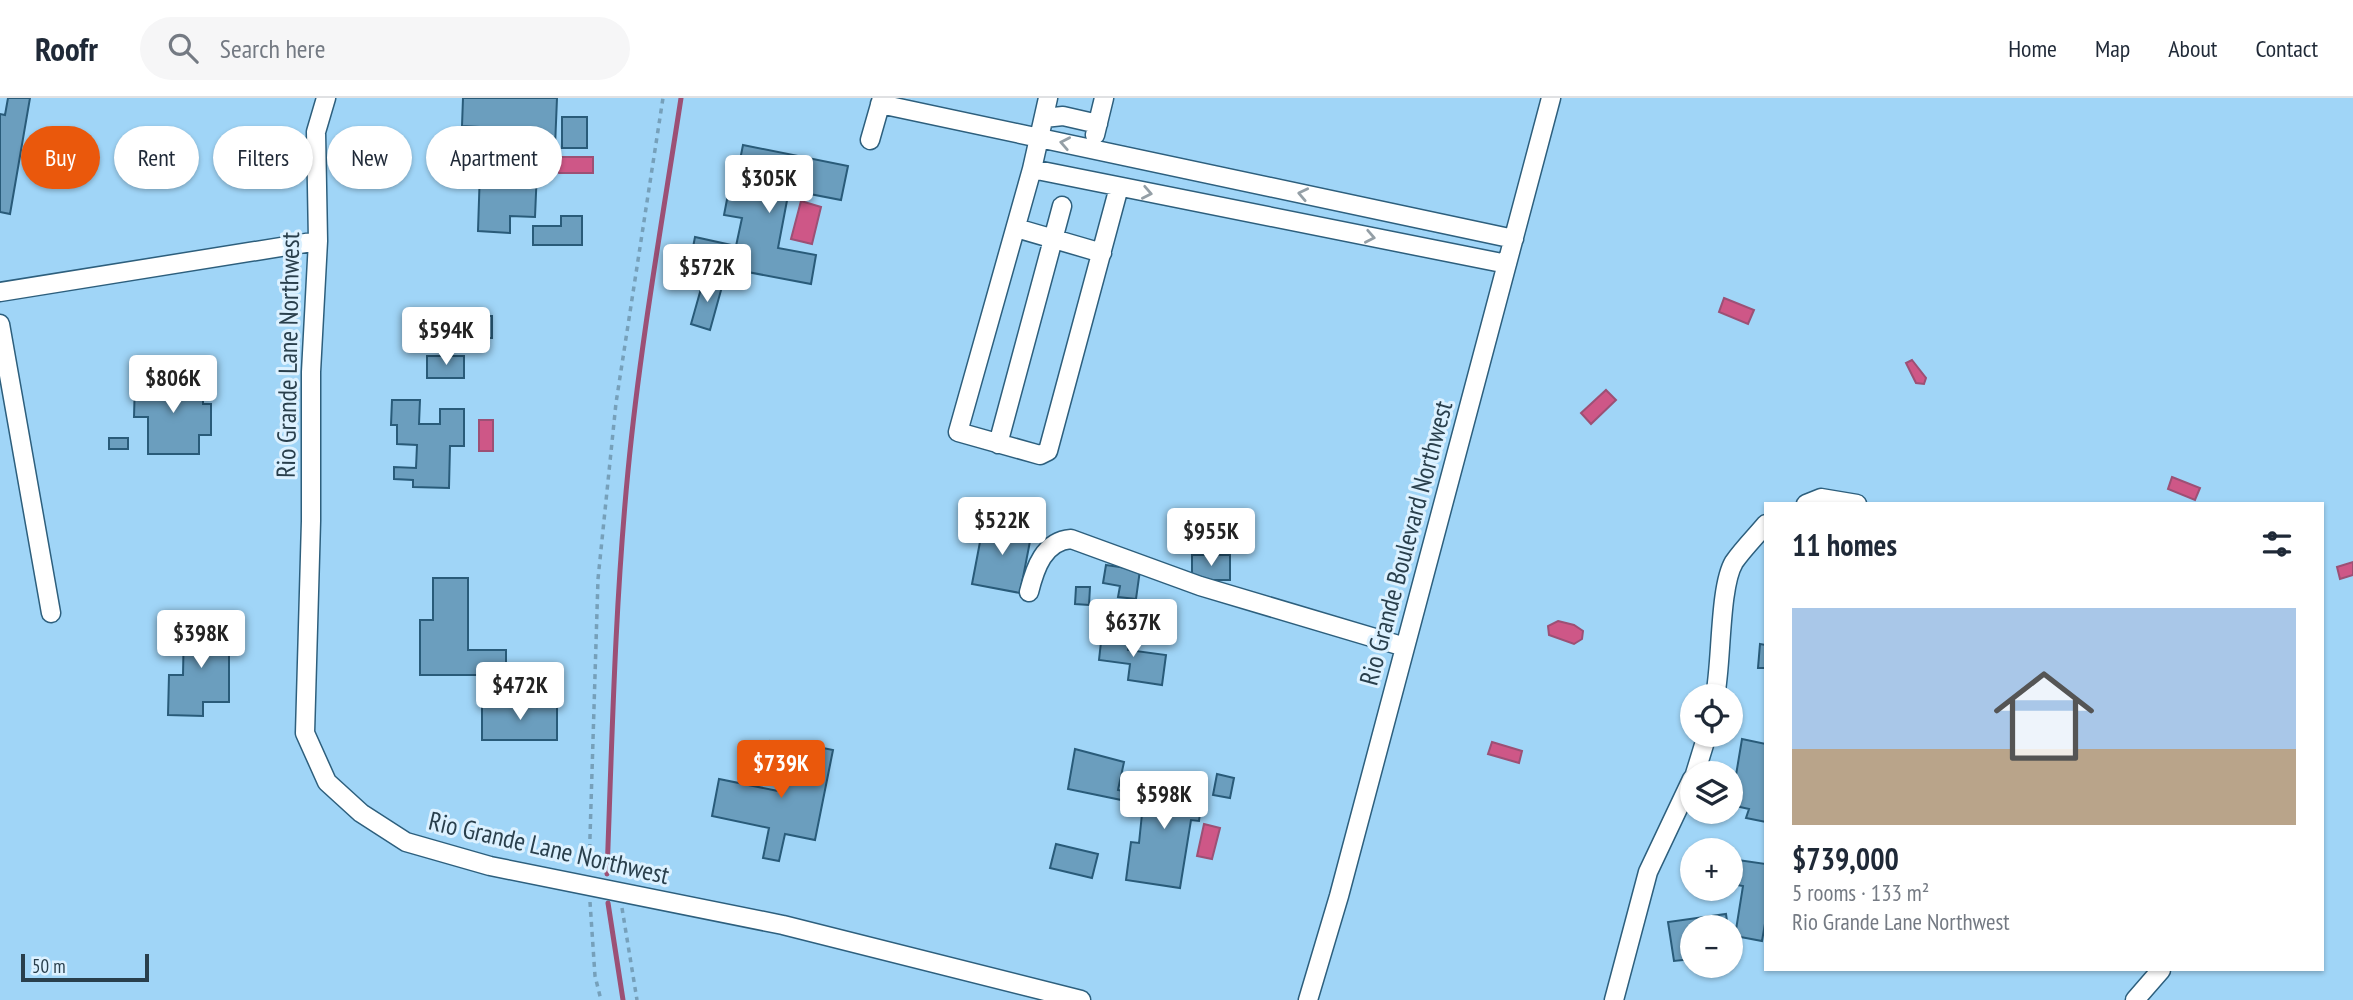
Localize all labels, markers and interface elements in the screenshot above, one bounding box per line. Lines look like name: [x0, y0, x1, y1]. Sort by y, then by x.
search box: [140, 17, 630, 80]
text: Roofr: [35, 27, 98, 70]
icon: search: [164, 29, 202, 67]
text: Search here: [220, 32, 325, 65]
text: Home: [2008, 33, 2057, 64]
text: Map: [2095, 33, 2130, 64]
text: About: [2168, 33, 2217, 64]
text: Contact: [2255, 33, 2318, 64]
chip: Buy: [21, 126, 100, 189]
chip: Rent: [114, 126, 199, 189]
chip: Filters: [213, 126, 313, 189]
chip: New: [327, 126, 412, 189]
chip: Apartment: [426, 126, 562, 189]
one-way arrow: [1059, 137, 1071, 152]
pin: $305K: [720, 156, 818, 215]
text: $305K: [741, 163, 797, 192]
one-way arrow: [1141, 185, 1153, 200]
one-way arrow: [1297, 187, 1309, 202]
one-way arrow: [1364, 228, 1376, 243]
street label: Rio Grande Lane Northwest: [269, 232, 306, 478]
pin: $572K: [658, 244, 756, 304]
text: $572K: [679, 252, 735, 281]
pin: $594K: [397, 308, 495, 367]
text: $594K: [418, 315, 474, 344]
pin: $806K: [124, 356, 222, 415]
text: $806K: [145, 363, 201, 392]
street label: Rio Grande Boulevard Northwest: [1352, 397, 1459, 689]
pin: $522K: [953, 498, 1051, 557]
text: $522K: [974, 505, 1030, 534]
pin: $955K: [1162, 508, 1260, 568]
text: $955K: [1183, 516, 1239, 545]
text: 11 homes: [1792, 525, 1897, 564]
icon: filters: [2258, 525, 2296, 563]
pin: $637K: [1084, 600, 1182, 659]
text: $637K: [1105, 607, 1161, 636]
pin: $398K: [152, 610, 250, 670]
text: $398K: [173, 618, 229, 647]
icon: home: [1981, 653, 2107, 779]
pin: $472K: [471, 662, 569, 722]
text: $472K: [492, 670, 548, 699]
map controls: [1680, 684, 1743, 978]
button: locate: [1680, 684, 1743, 747]
pin: $739K: [732, 740, 830, 800]
text: $739K: [753, 748, 809, 777]
button: layers: [1680, 761, 1743, 824]
pin: $598K: [1115, 772, 1213, 831]
text: $598K: [1136, 779, 1192, 808]
street label: Rio Grande Lane Northwest: [426, 804, 673, 891]
button: +: [1680, 838, 1743, 901]
text: $739,000: [1792, 839, 1899, 878]
text: 5 rooms · 133 m²: [1792, 878, 1929, 907]
text: Rio Grande Lane Northwest: [1792, 907, 2010, 936]
button: −: [1680, 915, 1743, 978]
scale bar: [21, 951, 149, 983]
text: 50 m: [32, 954, 66, 978]

